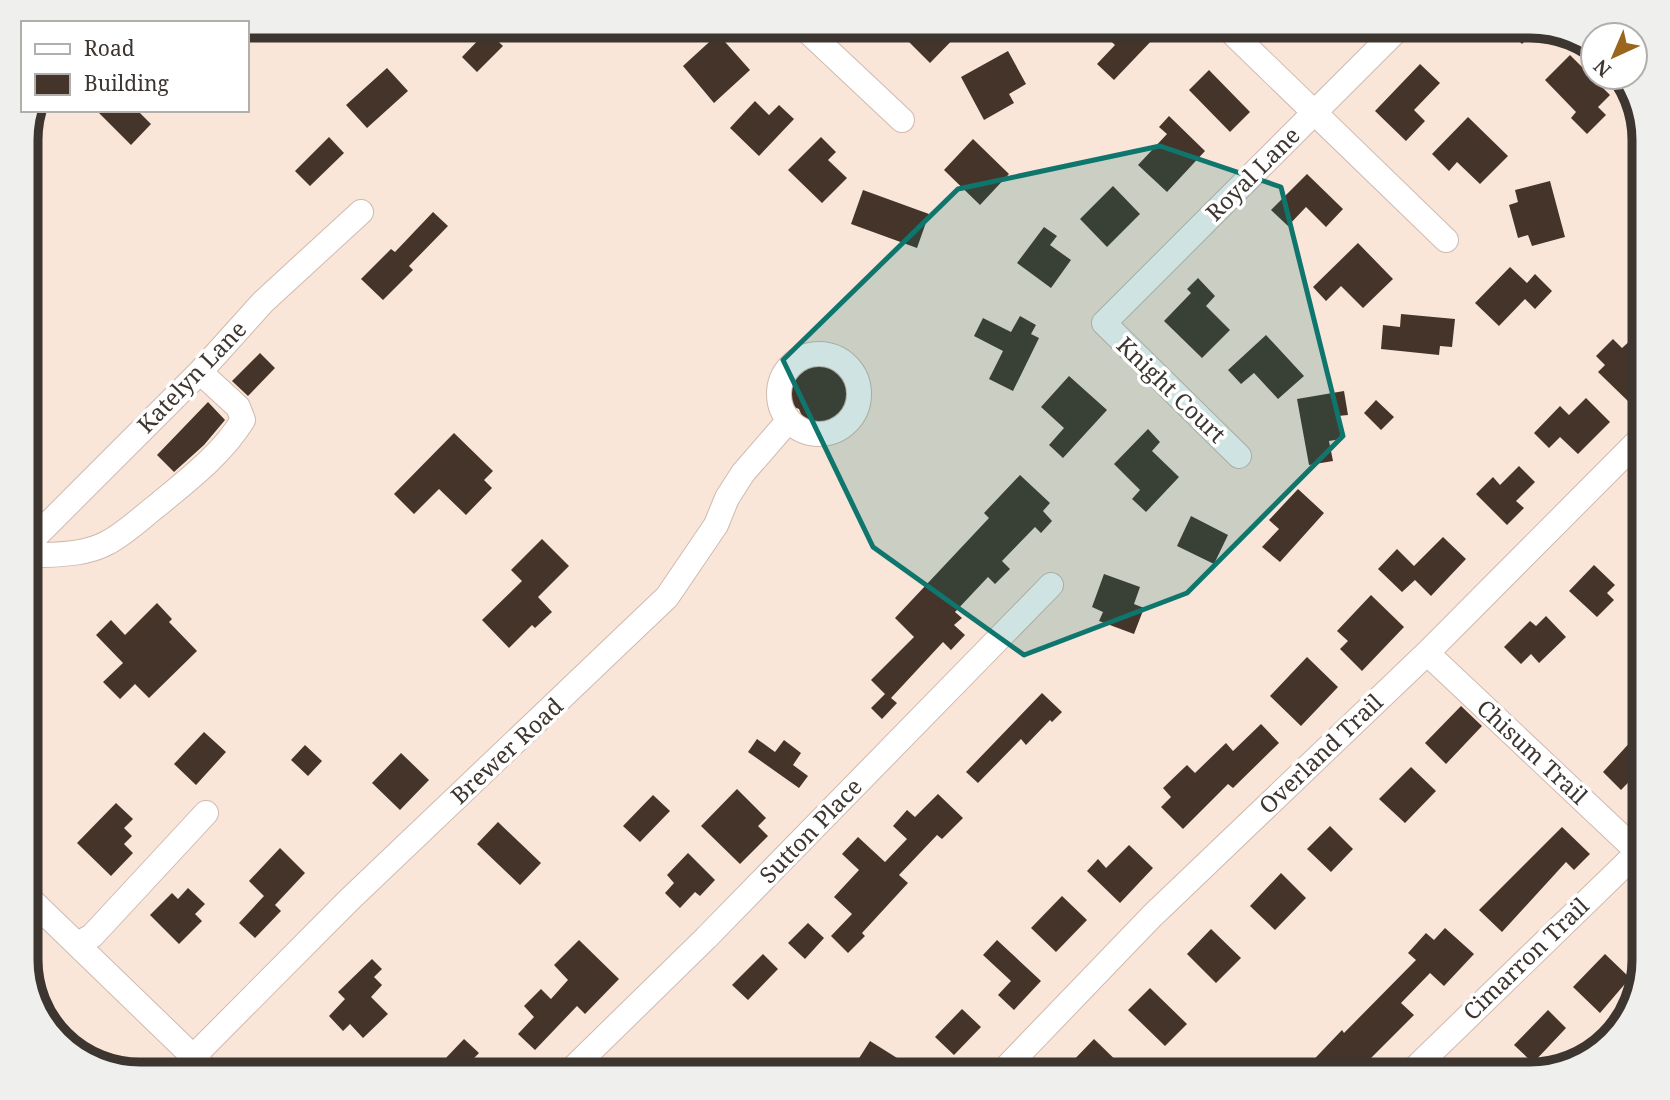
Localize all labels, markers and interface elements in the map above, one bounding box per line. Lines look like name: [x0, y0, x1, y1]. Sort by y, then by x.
legend: [21, 21, 248, 112]
north arrow: [1579, 21, 1649, 91]
text: Road: [84, 34, 135, 62]
text: N: [1588, 54, 1617, 83]
text: Building: [84, 69, 169, 97]
street label: Royal Lane: [1198, 119, 1307, 228]
street label: Katelyn Lane: [129, 313, 253, 440]
street label: Knight Court: [1110, 329, 1233, 450]
street label: Overland Trail: [1251, 686, 1389, 821]
street label: Brewer Road: [443, 690, 569, 811]
street label: Chisum Trail: [1470, 692, 1595, 811]
street label: Sutton Place: [752, 771, 869, 890]
street label: Cimarron Trail: [1455, 890, 1595, 1027]

